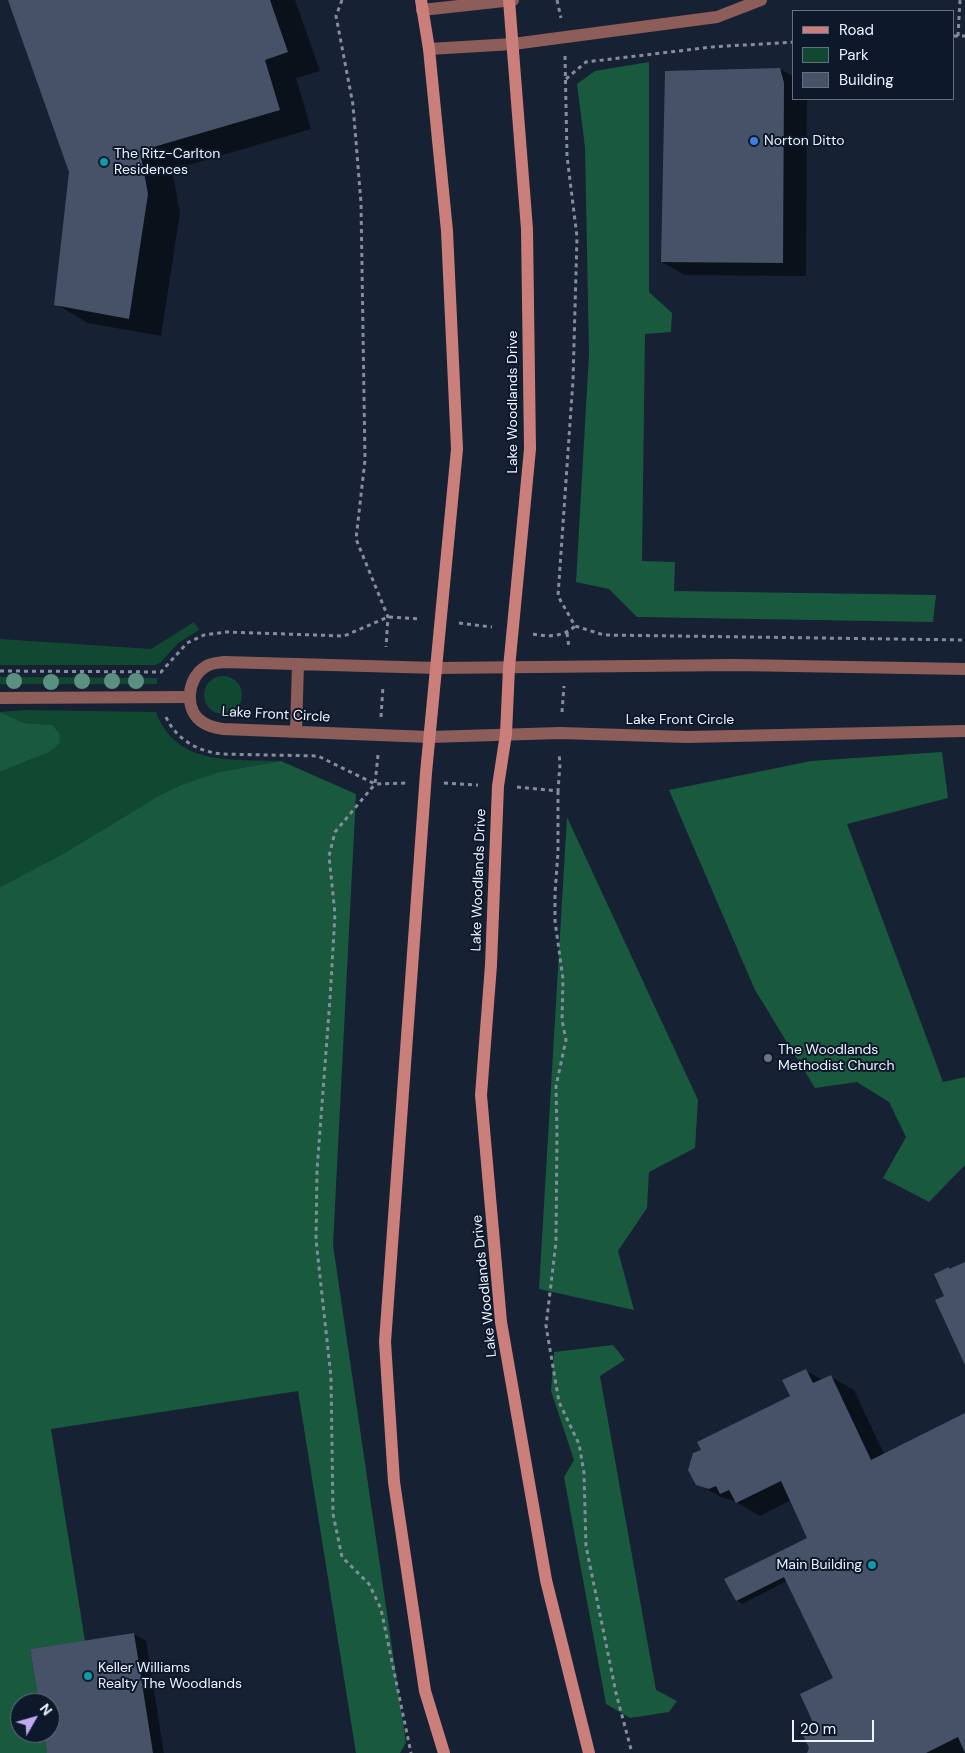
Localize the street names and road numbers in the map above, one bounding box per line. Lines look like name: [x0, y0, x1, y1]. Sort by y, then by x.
street label: Lake Woodlands Drive: [505, 331, 521, 473]
street label: Lake Front Circle: [221, 704, 331, 726]
street label: Lake Front Circle: [626, 712, 734, 728]
street label: Lake Woodlands Drive: [468, 808, 490, 952]
street label: Lake Woodlands Drive: [469, 1214, 501, 1358]

